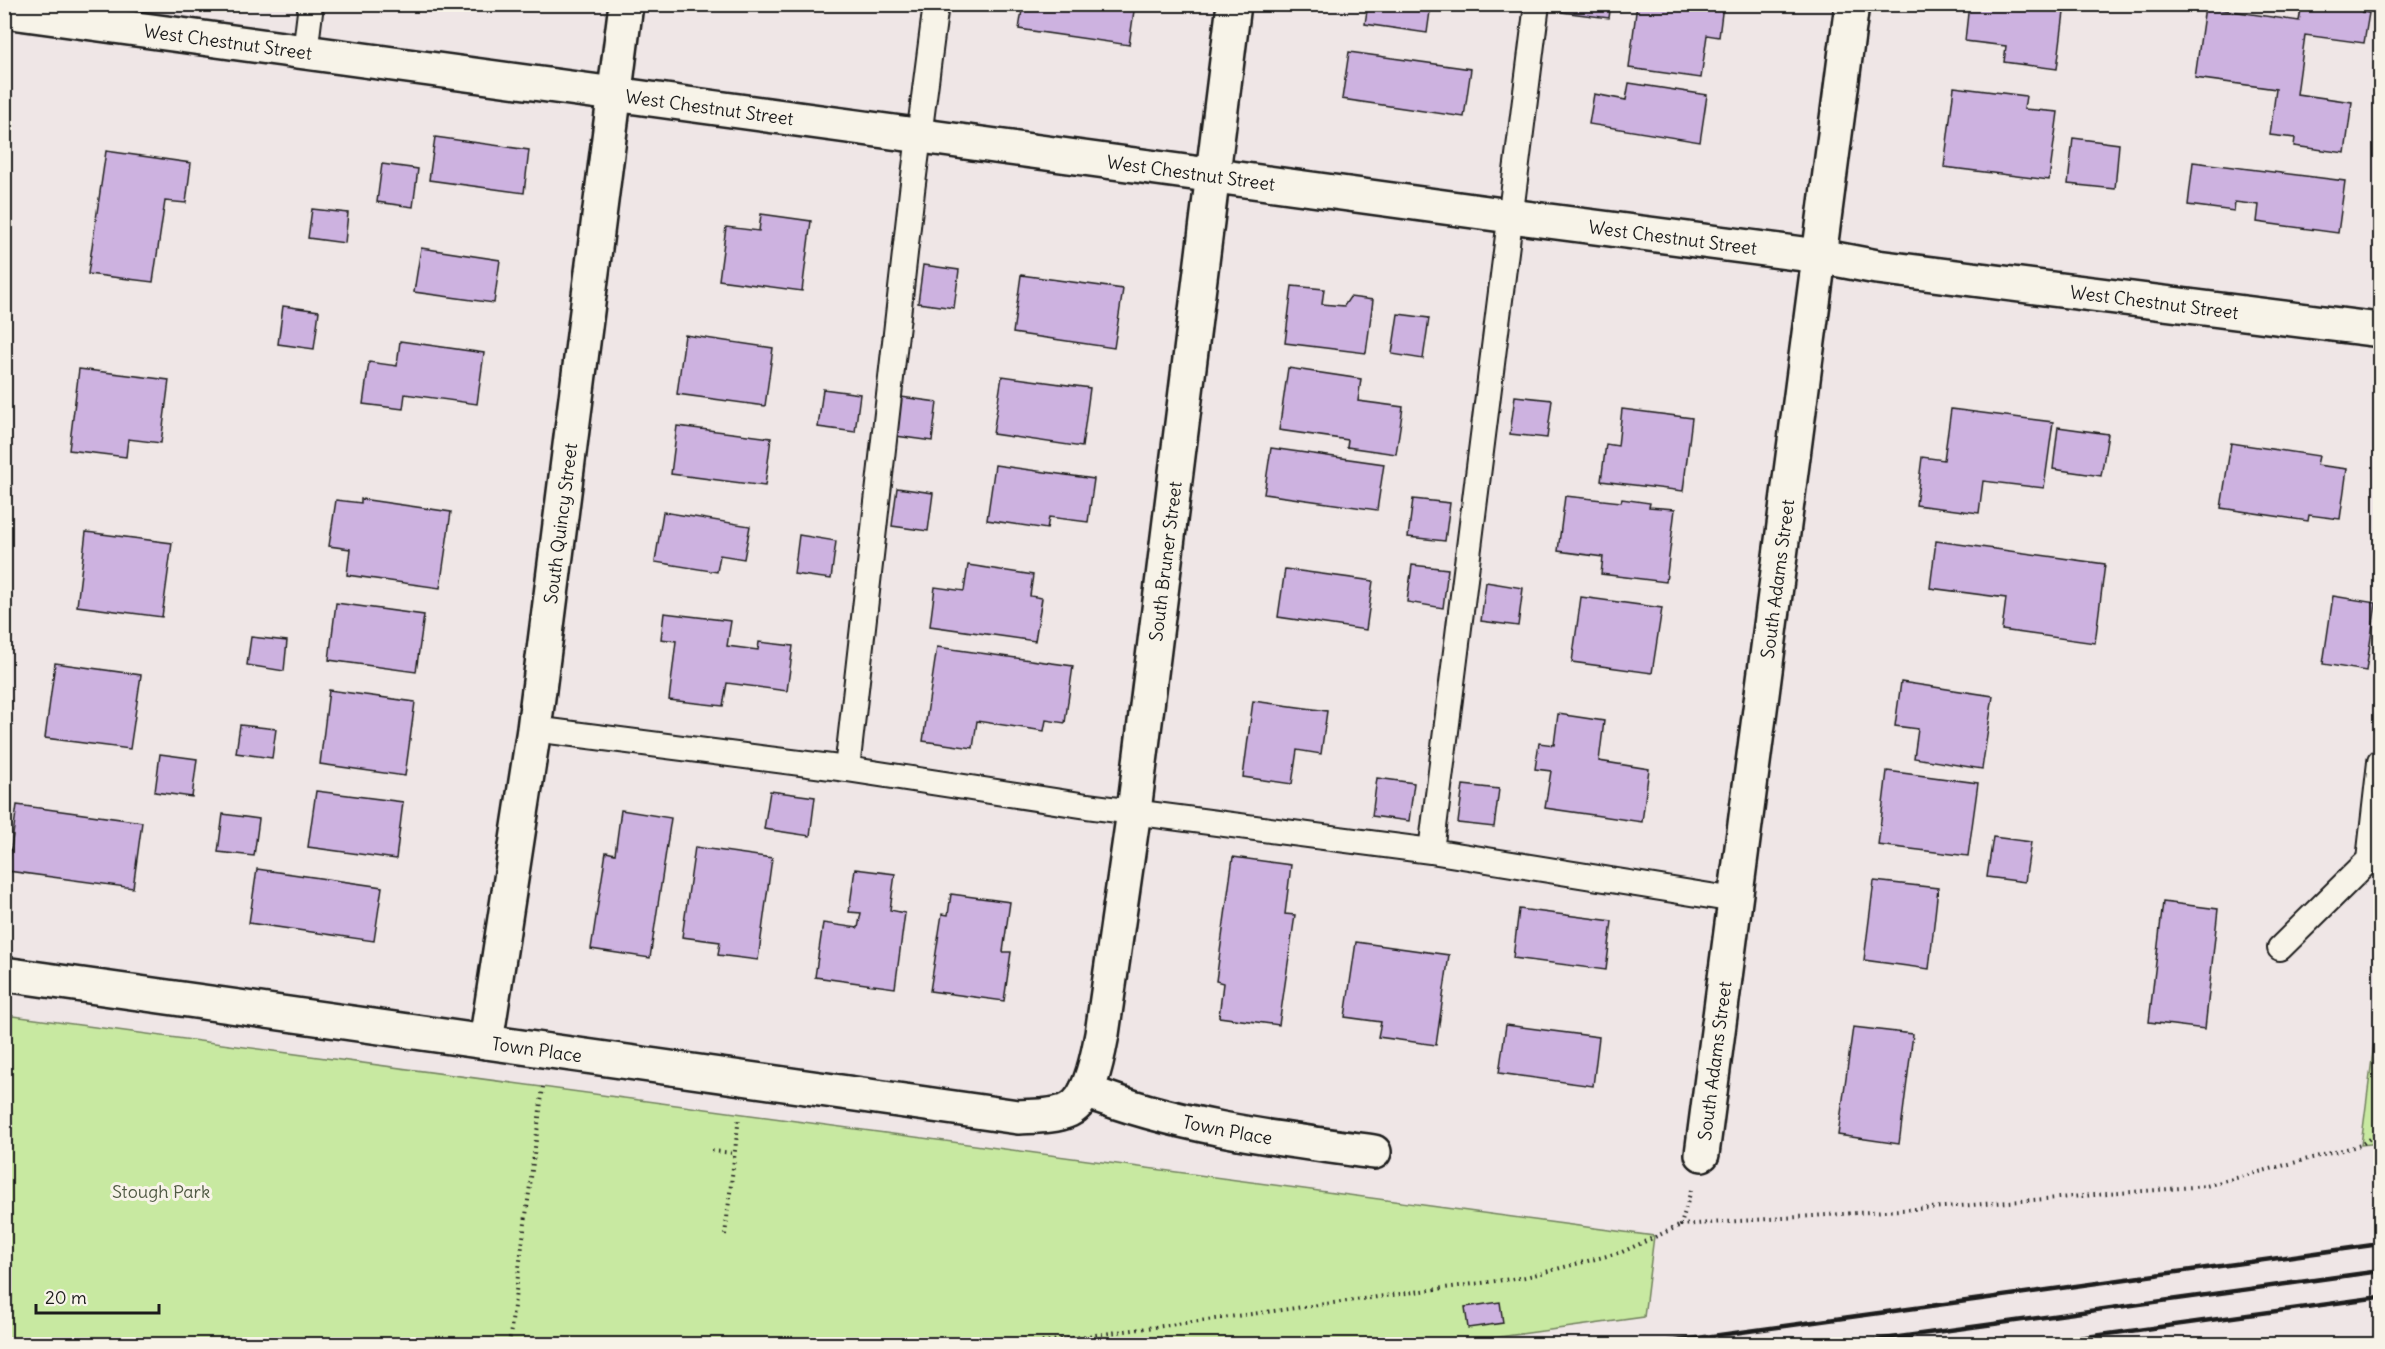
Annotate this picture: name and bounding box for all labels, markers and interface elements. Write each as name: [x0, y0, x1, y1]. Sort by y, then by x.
street label: West Chestnut Street: [142, 19, 313, 64]
street label: West Chestnut Street: [624, 84, 795, 130]
street label: West Chestnut Street: [1106, 150, 1277, 195]
street label: West Chestnut Street: [1587, 215, 1758, 259]
street label: West Chestnut Street: [2069, 280, 2240, 324]
street label: South Quincy Street: [539, 442, 582, 605]
street label: South Bruner Street: [1144, 480, 1186, 643]
street label: South Adams Street: [1755, 498, 1799, 660]
street label: South Adams Street: [1692, 980, 1736, 1142]
street label: Town Place: [490, 1031, 583, 1067]
street label: Town Place: [1180, 1109, 1274, 1149]
park label: Stough Park: [112, 1180, 210, 1203]
scale bar: [36, 1277, 159, 1315]
text: 20 m: [45, 1286, 87, 1309]

